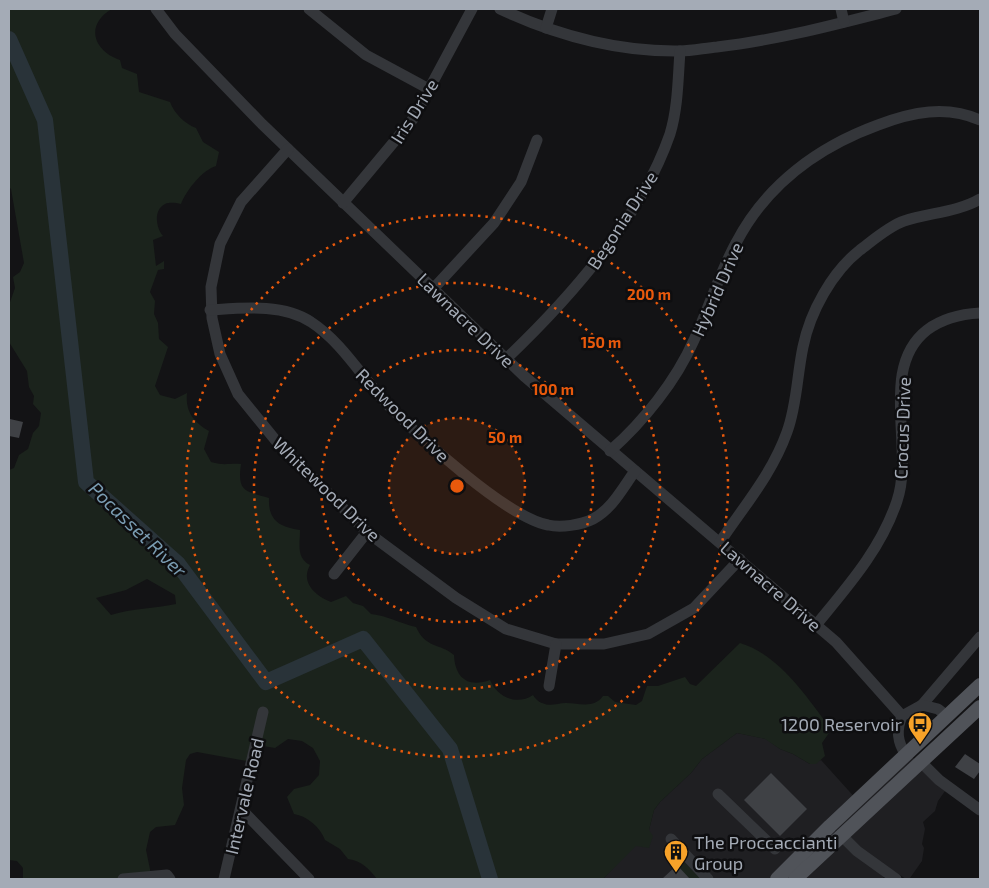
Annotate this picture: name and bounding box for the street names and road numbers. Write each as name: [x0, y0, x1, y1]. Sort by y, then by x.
street label: Iris Drive: [386, 75, 442, 147]
street label: Begonia Drive: [582, 167, 662, 273]
street label: Hybrid Drive: [686, 239, 748, 339]
street label: Lawnacre Drive: [413, 268, 519, 372]
street label: Redwood Drive: [352, 364, 454, 466]
street label: Crocus Drive: [889, 376, 915, 480]
street label: Whitewood Drive: [269, 432, 385, 546]
street label: Lawnacre Drive: [716, 536, 826, 636]
street label: Intervale Road: [220, 736, 268, 856]

